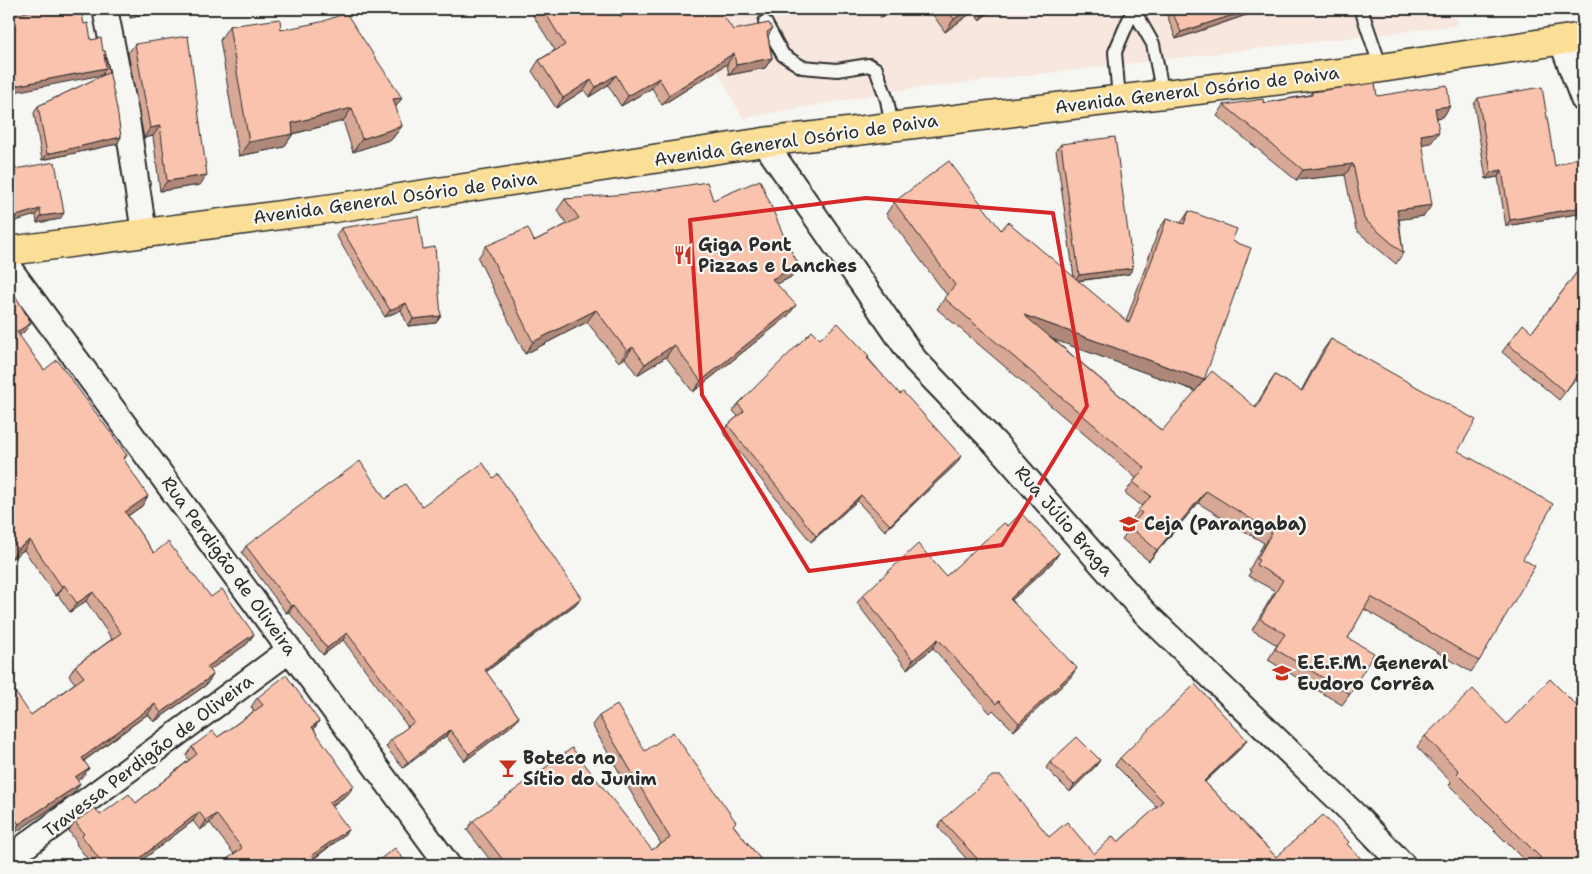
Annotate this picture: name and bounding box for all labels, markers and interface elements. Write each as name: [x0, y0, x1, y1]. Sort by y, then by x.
street label: Avenida General Osório de Paiva: [1053, 61, 1341, 119]
street label: Avenida General Osório de Paiva: [652, 108, 940, 172]
street label: Avenida General Osório de Paiva: [251, 166, 539, 230]
place label: Giga Pont Pizzas e Lanches: [698, 233, 857, 278]
restaurant icon: Giga Pont Pizzas e Lanches: [672, 244, 694, 266]
street label: Rua Júlio Braga: [1009, 461, 1119, 581]
street label: Rua Perdigão de Oliveira: [156, 472, 302, 660]
place label: Ceja (Parangaba): [1144, 512, 1307, 536]
school or university icon: Ceja (Parangaba): [1118, 513, 1140, 535]
place label: E.E.F.M. General Eudoro Corrêa: [1297, 651, 1448, 696]
school or university icon: E.E.F.M. General Eudoro Corrêa: [1271, 662, 1293, 684]
street label: Travessa Perdigão de Oliveira: [38, 669, 258, 843]
place label: Boteco no Sítio do Junim: [523, 746, 657, 791]
bar icon: Boteco no Sítio do Junim: [497, 757, 519, 779]

